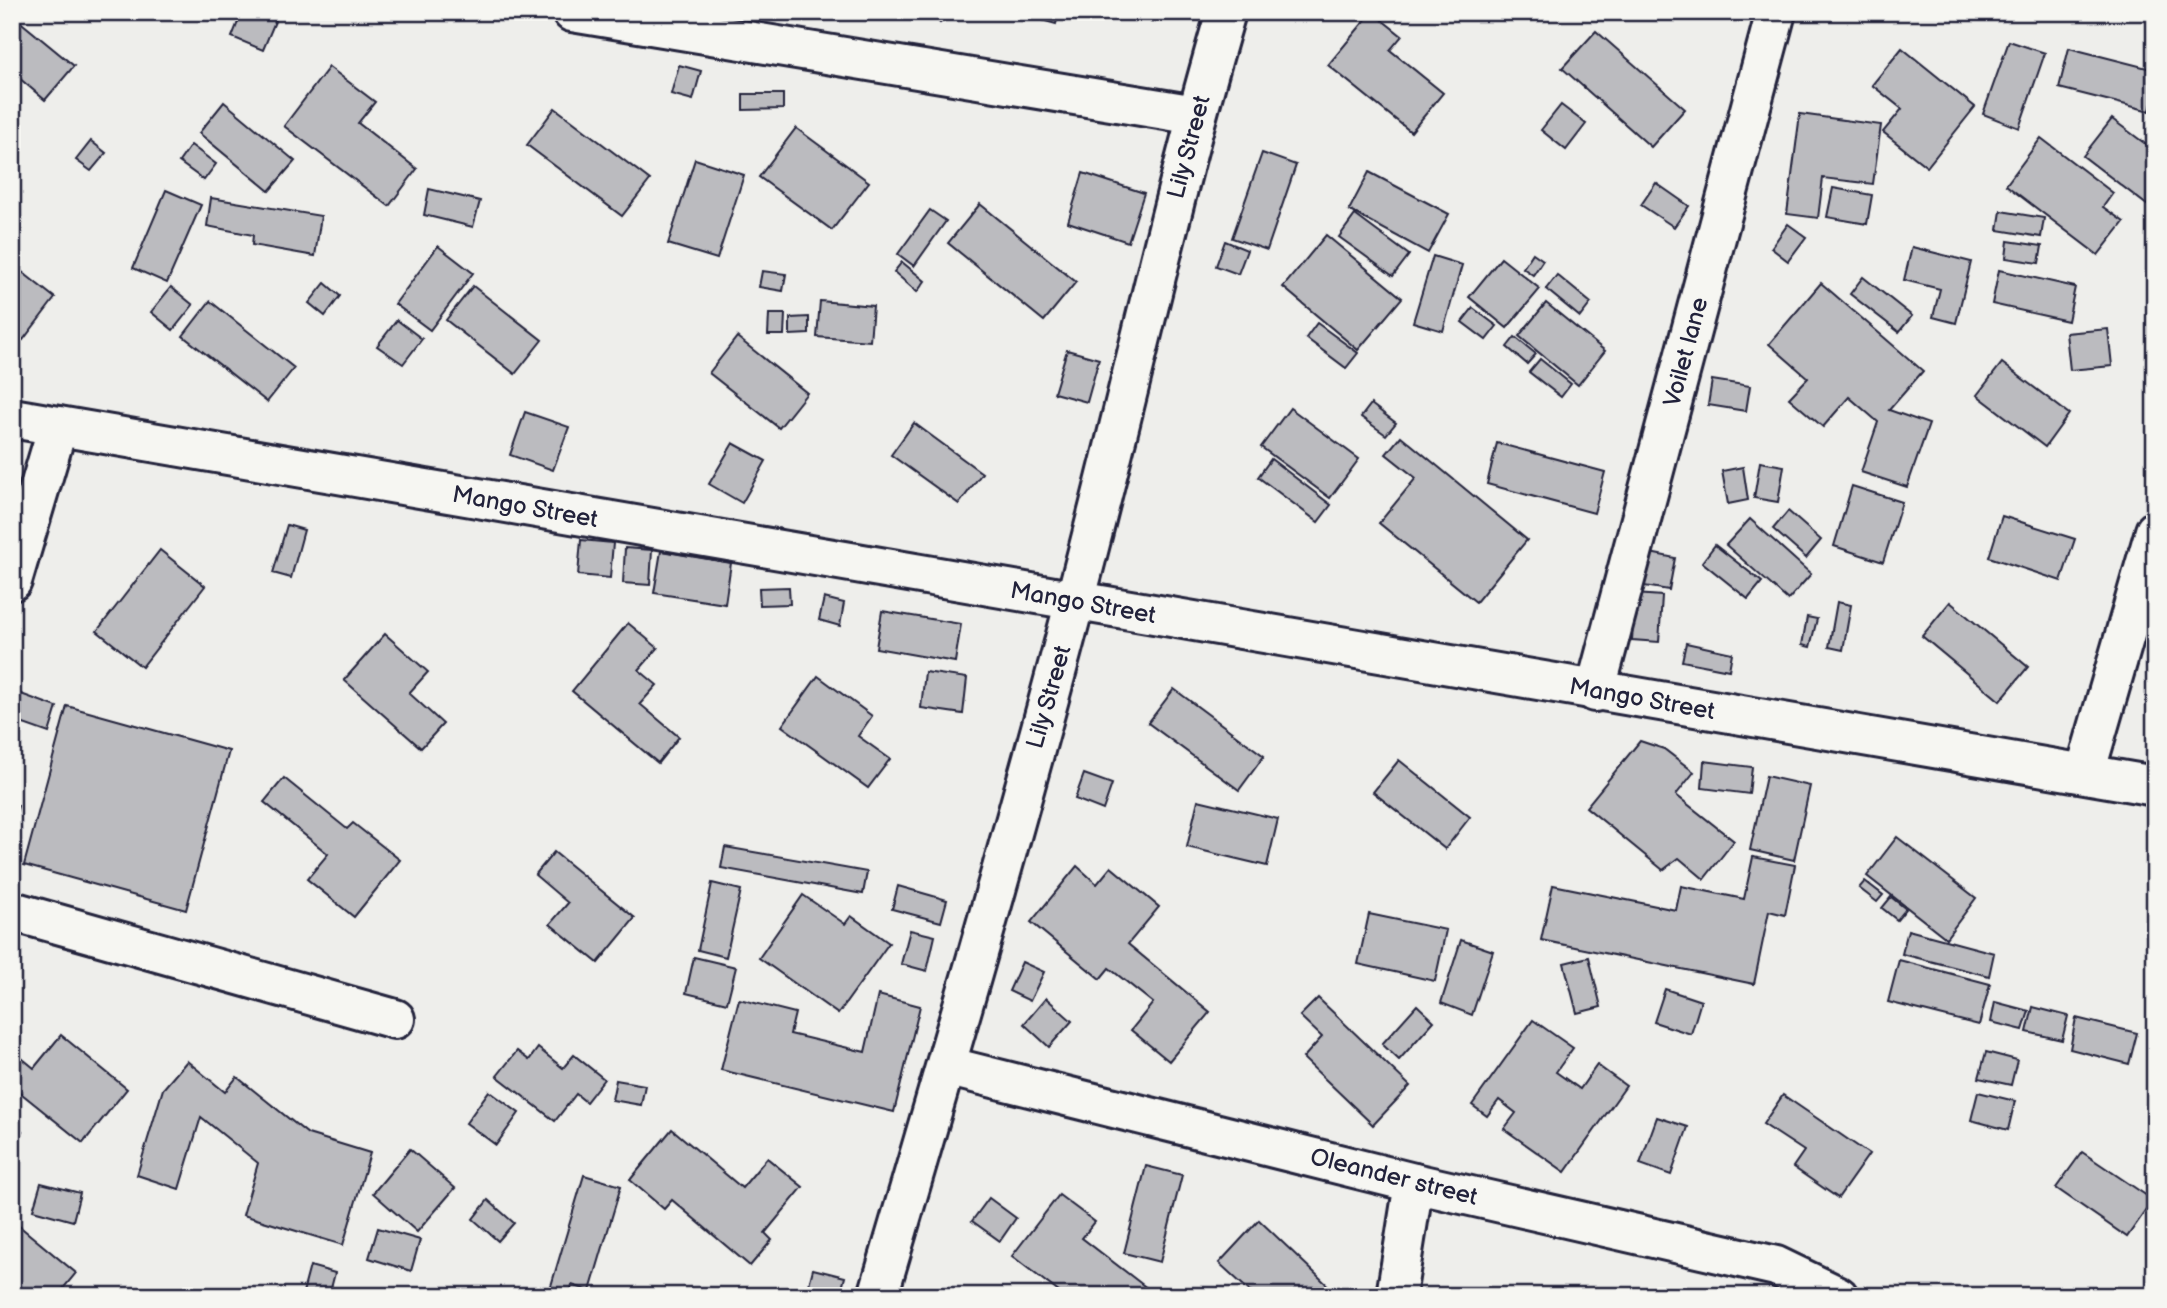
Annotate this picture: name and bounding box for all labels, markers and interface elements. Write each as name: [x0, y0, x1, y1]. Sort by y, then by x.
street label: Lily Street: [1161, 91, 1217, 202]
street label: Voilet lane: [1657, 294, 1715, 410]
street label: Mango Street: [450, 480, 601, 534]
street label: Mango Street: [1008, 576, 1159, 630]
street label: Lily Street: [1020, 641, 1078, 752]
street label: Mango Street: [1567, 672, 1718, 726]
street label: Oleander street: [1307, 1142, 1481, 1212]

